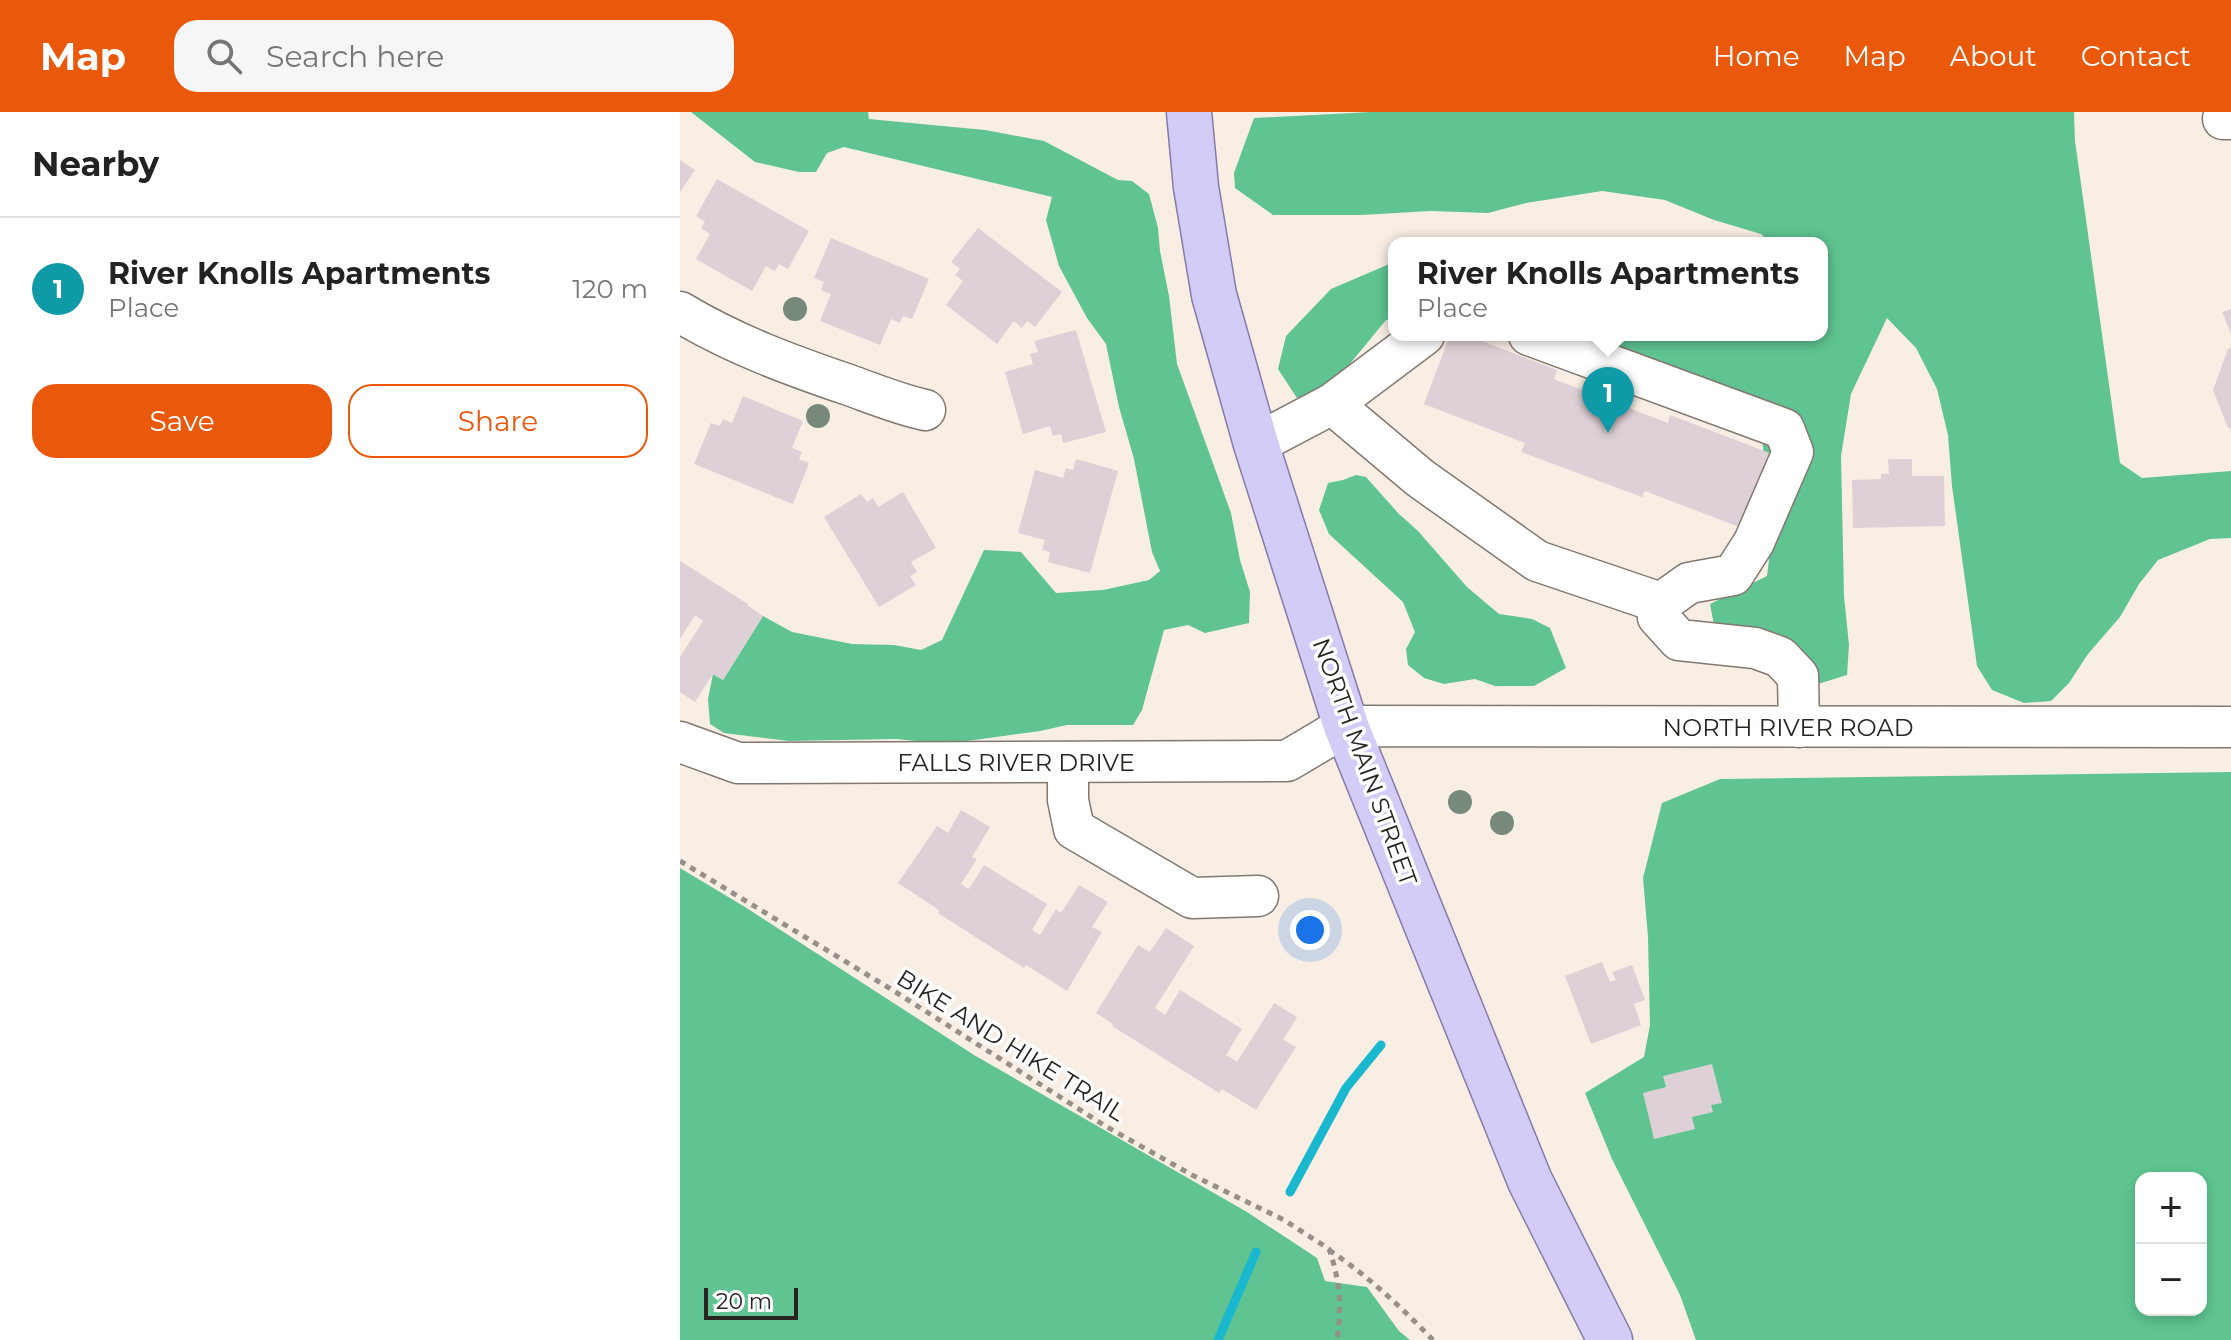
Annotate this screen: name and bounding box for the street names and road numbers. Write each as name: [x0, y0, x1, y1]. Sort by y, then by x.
street label: NORTH MAIN STREET: [1307, 634, 1423, 890]
street label: NORTH RIVER ROAD: [1663, 713, 1913, 742]
street label: FALLS RIVER DRIVE: [897, 748, 1135, 777]
street label: BIKE AND HIKE TRAIL: [892, 963, 1130, 1127]

